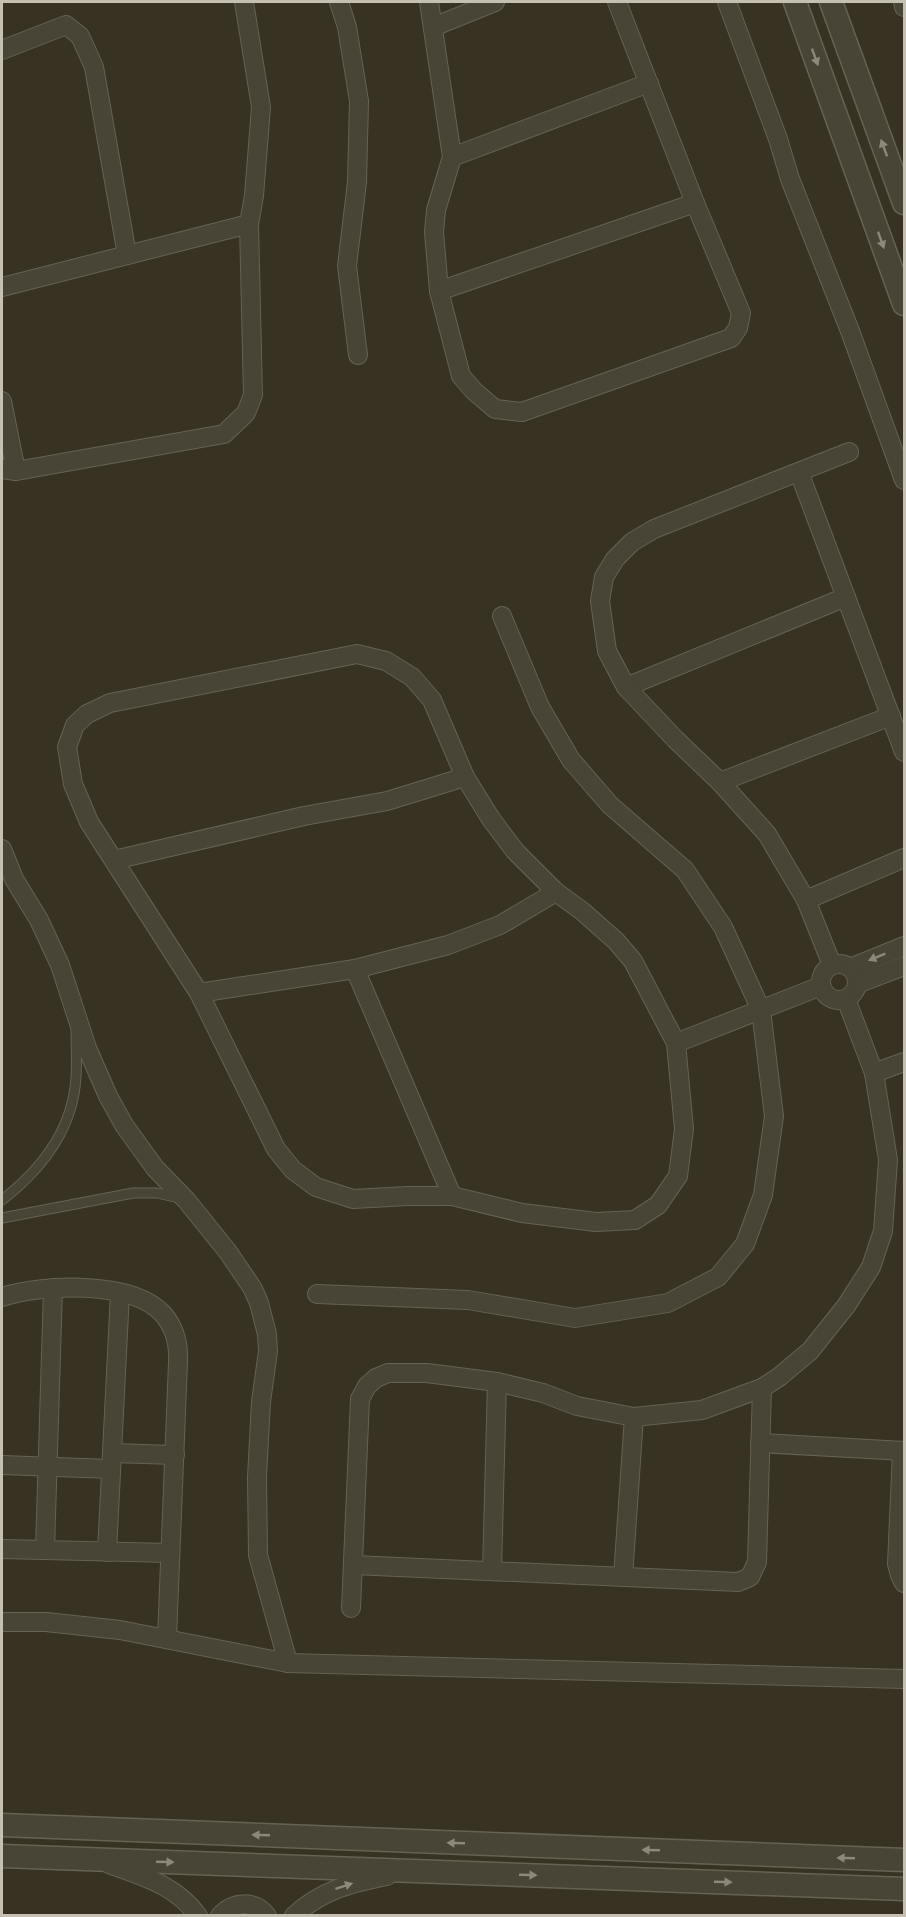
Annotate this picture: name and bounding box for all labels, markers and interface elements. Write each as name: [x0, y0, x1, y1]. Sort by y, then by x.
one-way arrow: [810, 48, 820, 66]
one-way arrow: [879, 139, 889, 157]
one-way arrow: [877, 231, 887, 249]
one-way arrow: [868, 952, 886, 962]
one-way arrow: [252, 1831, 271, 1840]
one-way arrow: [447, 1838, 466, 1847]
one-way arrow: [642, 1846, 661, 1855]
one-way arrow: [837, 1853, 856, 1862]
one-way arrow: [155, 1857, 174, 1867]
one-way arrow: [518, 1870, 537, 1879]
one-way arrow: [713, 1877, 732, 1887]
one-way arrow: [335, 1881, 353, 1890]

